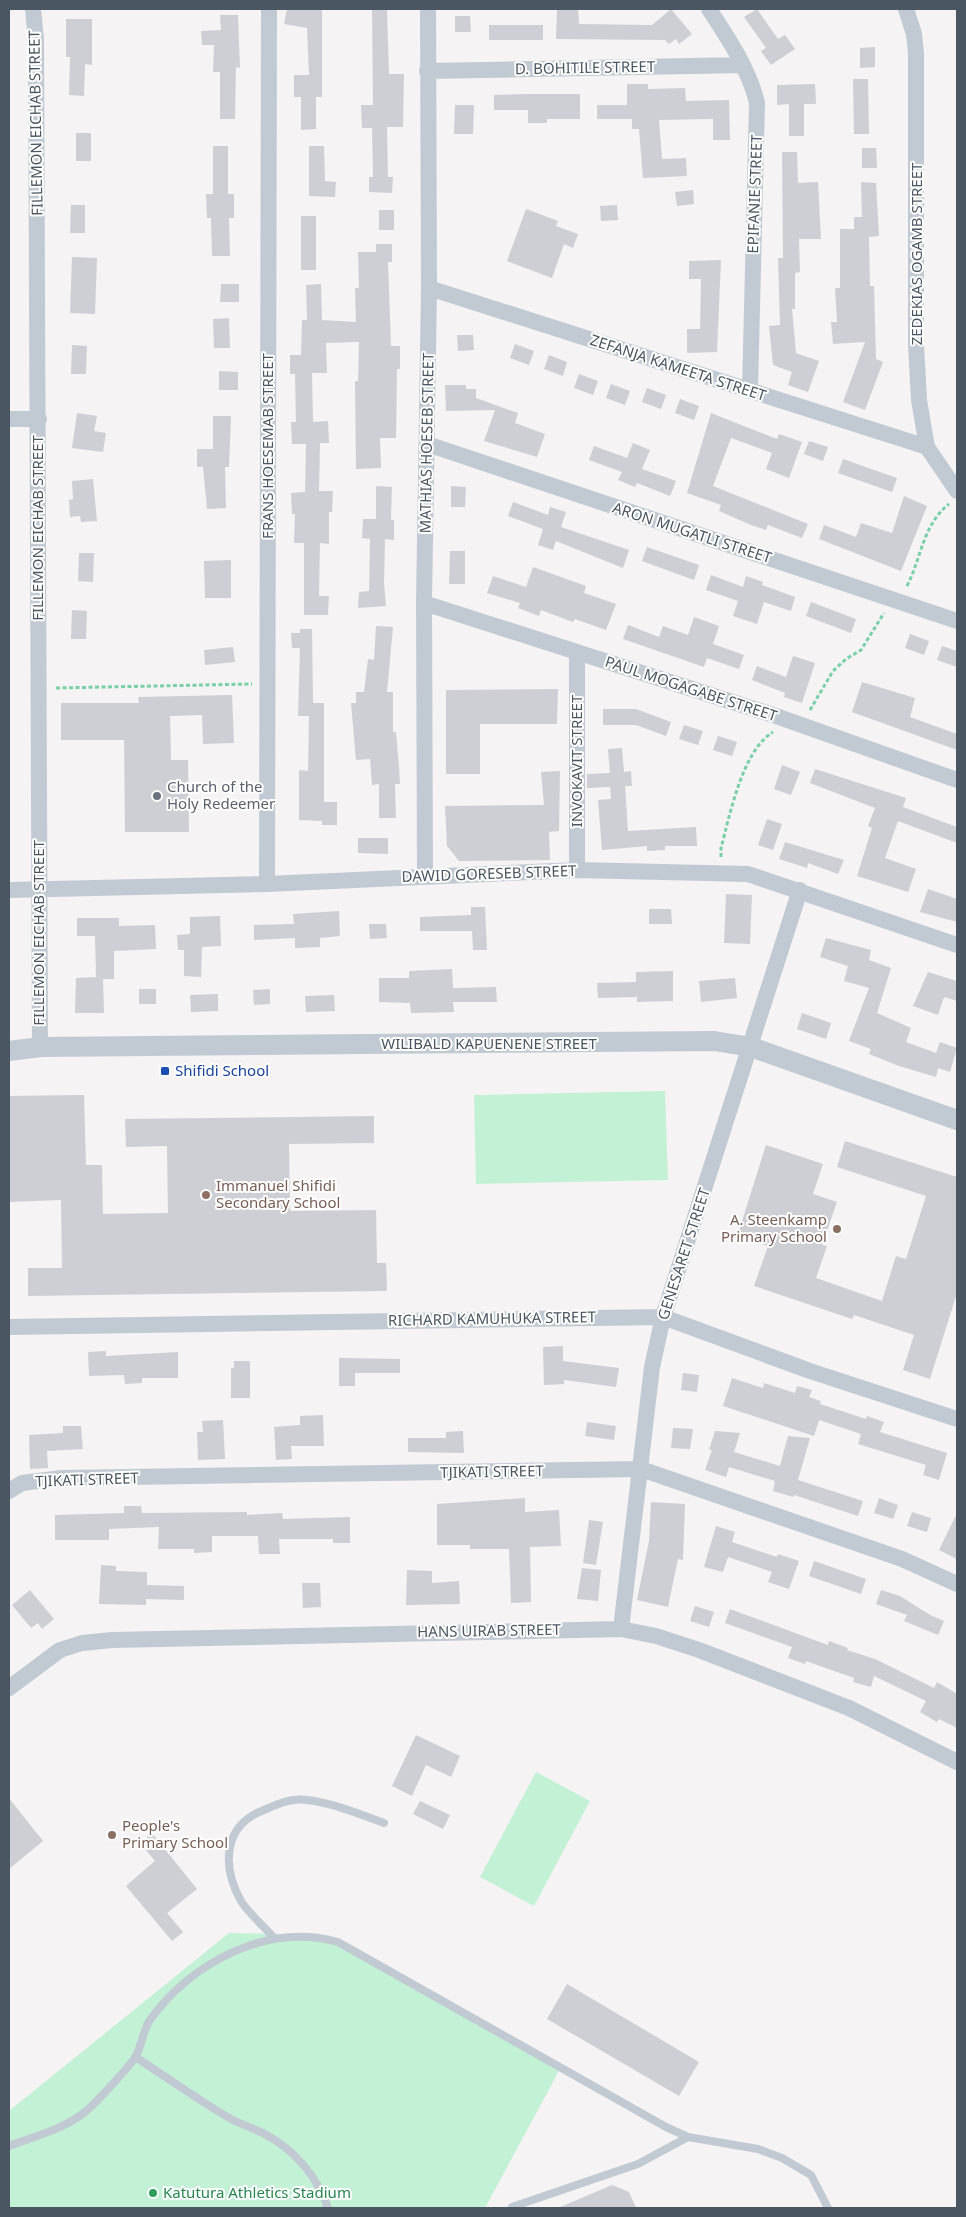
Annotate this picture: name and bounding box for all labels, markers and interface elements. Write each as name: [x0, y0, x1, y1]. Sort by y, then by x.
street label: FILLEMON EICHAB STREET: [23, 29, 47, 216]
street label: D. BOHITILE STREET: [515, 56, 656, 78]
street label: EPIFANIE STREET: [742, 133, 766, 254]
street label: ZEDEKIAS OGAMB STREET: [906, 162, 926, 345]
street label: ZEFANJA KAMEETA STREET: [588, 329, 769, 405]
street label: FRANS HOESEMAB STREET: [257, 352, 277, 539]
street label: MATHIAS HOESEB STREET: [414, 352, 438, 534]
street label: FILLEMON EICHAB STREET: [27, 434, 47, 621]
street label: ARON MUGATLI STREET: [610, 497, 775, 567]
street label: PAUL MOGAGABE STREET: [603, 651, 780, 726]
street label: INVOKAVIT STREET: [566, 694, 586, 827]
place label: Church of the Holy Redeemer: [167, 776, 275, 813]
marker: Church of the Holy Redeemer: [151, 790, 163, 802]
street label: FILLEMON EICHAB STREET: [28, 839, 48, 1026]
street label: DAWID GORESEB STREET: [401, 860, 577, 886]
street label: WILIBALD KAPUENENE STREET: [381, 1033, 597, 1053]
place label: Shifidi School: [175, 1060, 269, 1080]
marker: Shifidi School: [159, 1065, 171, 1077]
place label: Immanuel Shifidi Secondary School: [216, 1175, 340, 1212]
street label: GENESARET STREET: [652, 1185, 714, 1322]
marker: Immanuel Shifidi Secondary School: [200, 1189, 212, 1201]
place label: A. Steenkamp Primary School: [721, 1209, 827, 1246]
marker: A. Steenkamp Primary School: [831, 1223, 843, 1235]
street label: RICHARD KAMUHUKA STREET: [388, 1306, 597, 1330]
street label: TJIKATI STREET: [440, 1460, 545, 1482]
street label: TJIKATI STREET: [35, 1467, 140, 1491]
street label: HANS UIRAB STREET: [417, 1619, 562, 1641]
place label: People's Primary School: [122, 1815, 228, 1852]
marker: People's Primary School: [106, 1829, 118, 1841]
place label: Katutura Athletics Stadium: [163, 2182, 351, 2202]
marker: Katutura Athletics Stadium: [147, 2187, 159, 2199]

